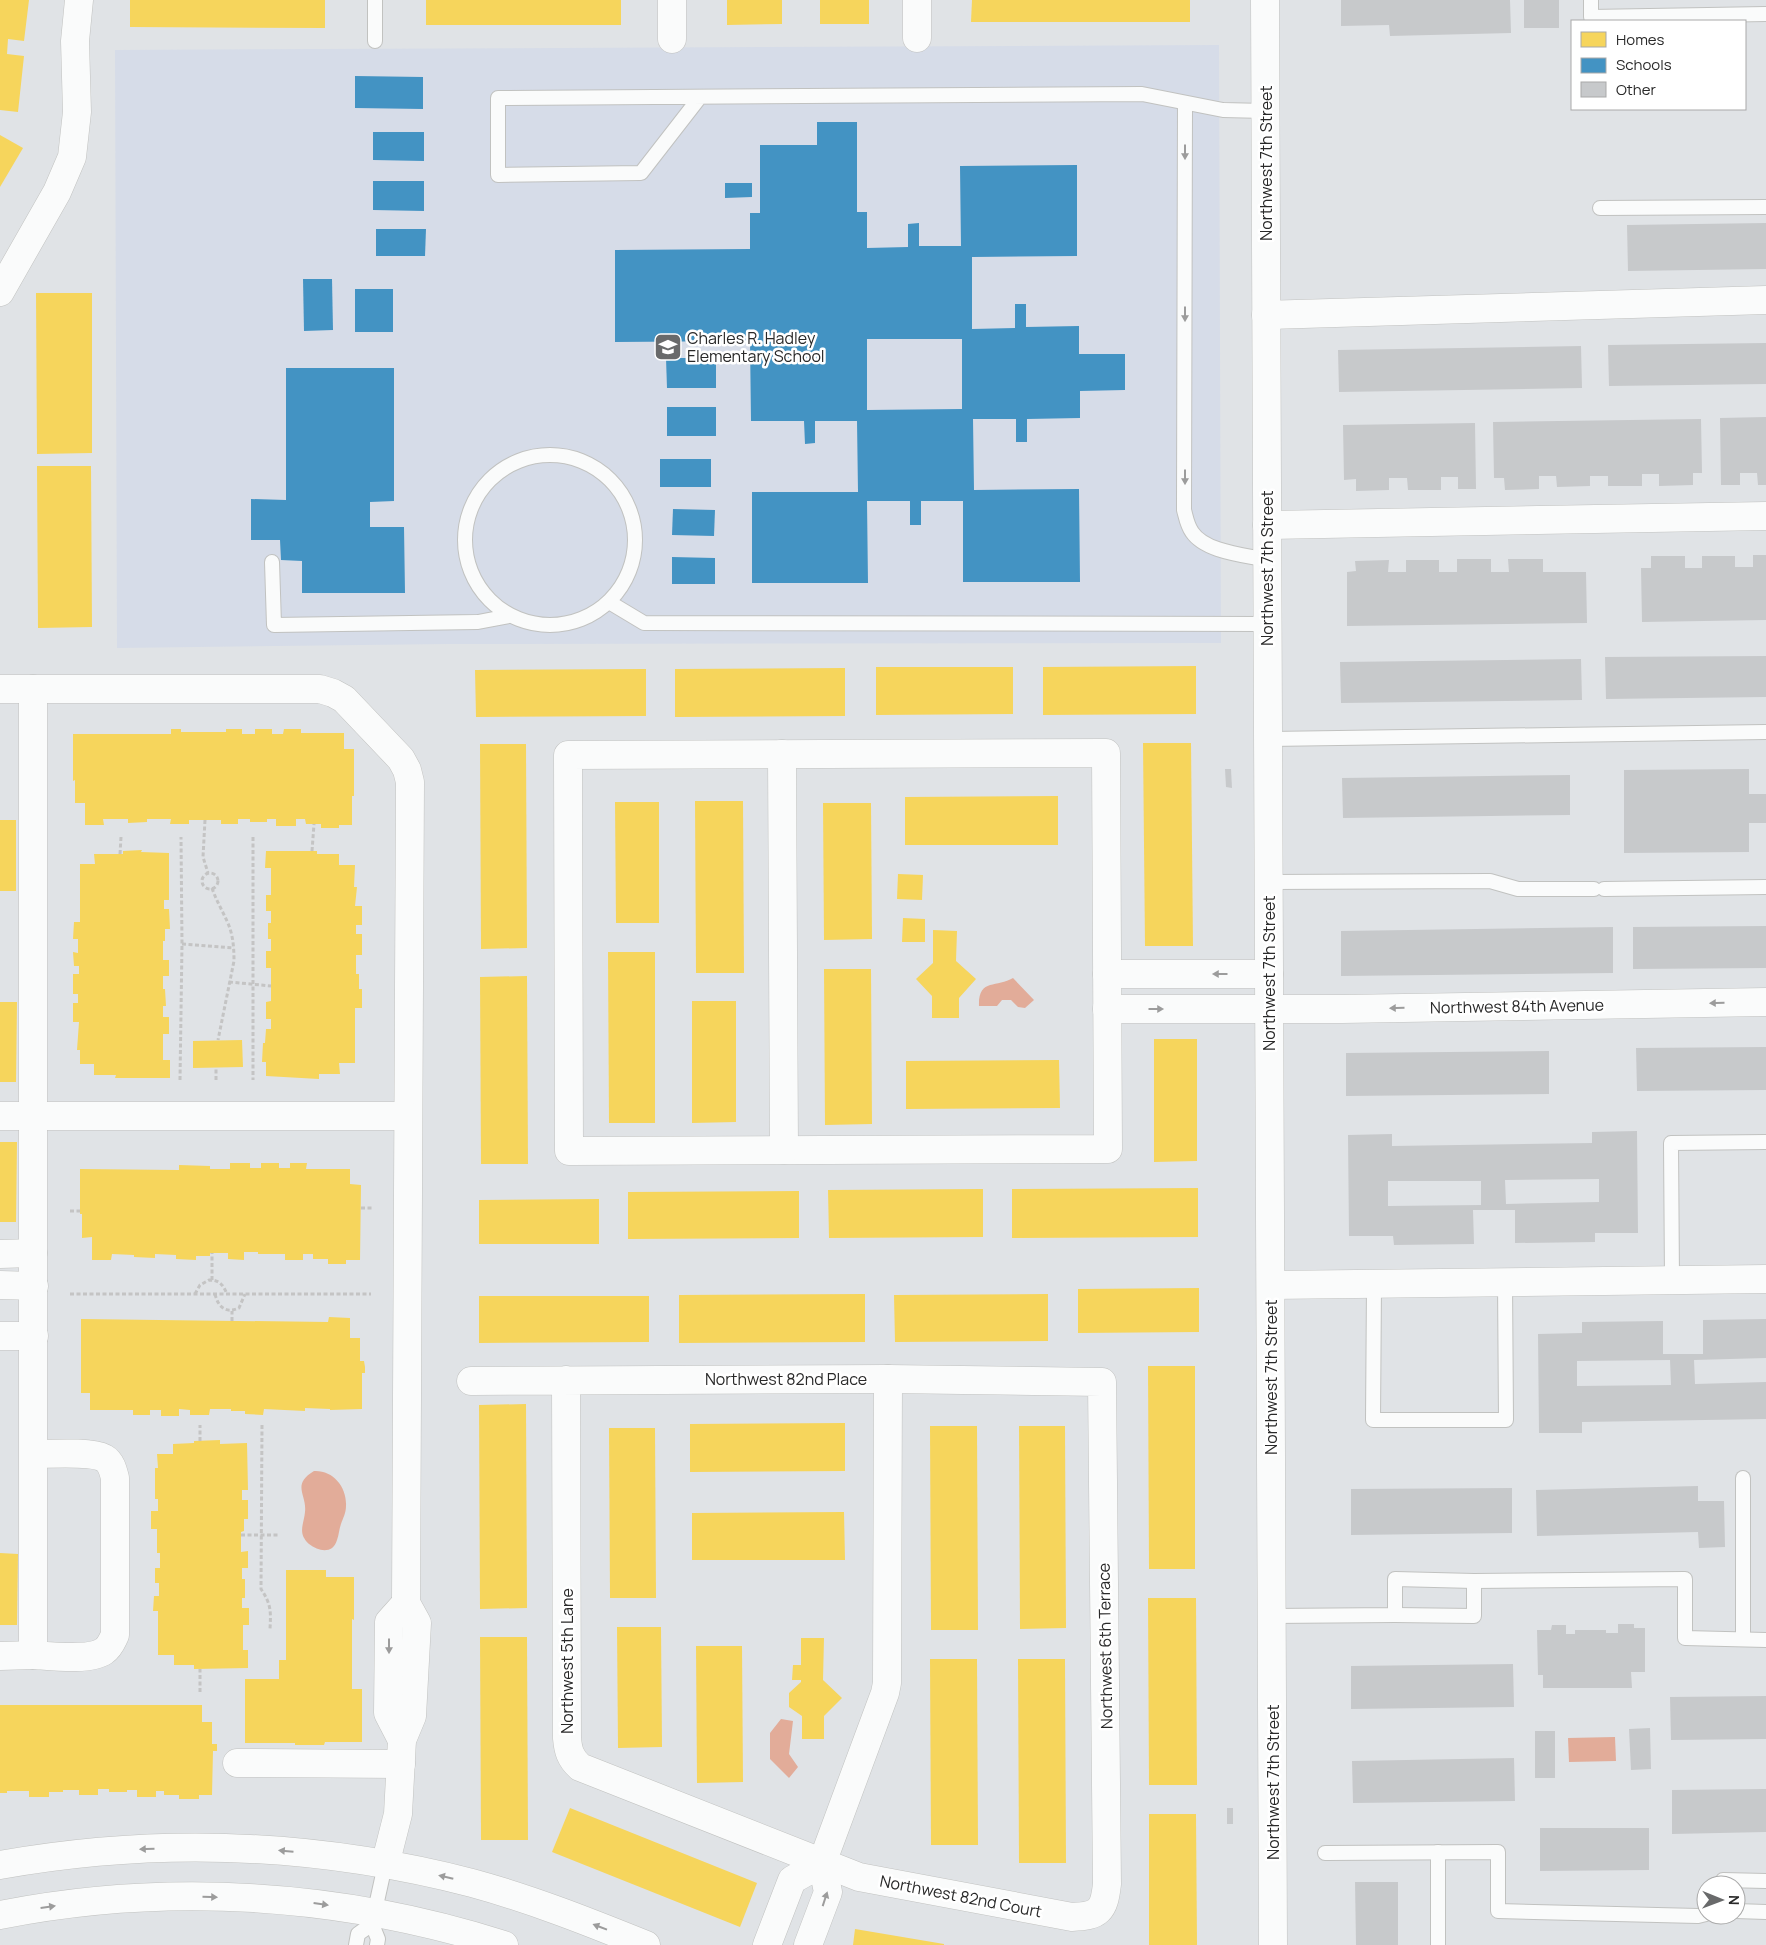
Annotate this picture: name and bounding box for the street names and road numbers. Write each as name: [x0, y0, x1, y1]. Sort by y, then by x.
street label: Northwest 7th Street: [1255, 85, 1277, 241]
street label: Northwest 7th Street: [1256, 490, 1278, 646]
street label: Northwest 7th Street: [1258, 895, 1280, 1051]
street label: Northwest 84th Avenue: [1430, 993, 1604, 1019]
street label: Northwest 7th Street: [1260, 1299, 1282, 1455]
street label: Northwest 82nd Place: [705, 1368, 867, 1390]
street label: Northwest 6th Terrace: [1093, 1563, 1117, 1729]
street label: Northwest 5th Lane: [556, 1588, 578, 1734]
street label: Northwest 7th Street: [1262, 1704, 1284, 1860]
street label: Northwest 82nd Court: [878, 1870, 1044, 1922]

